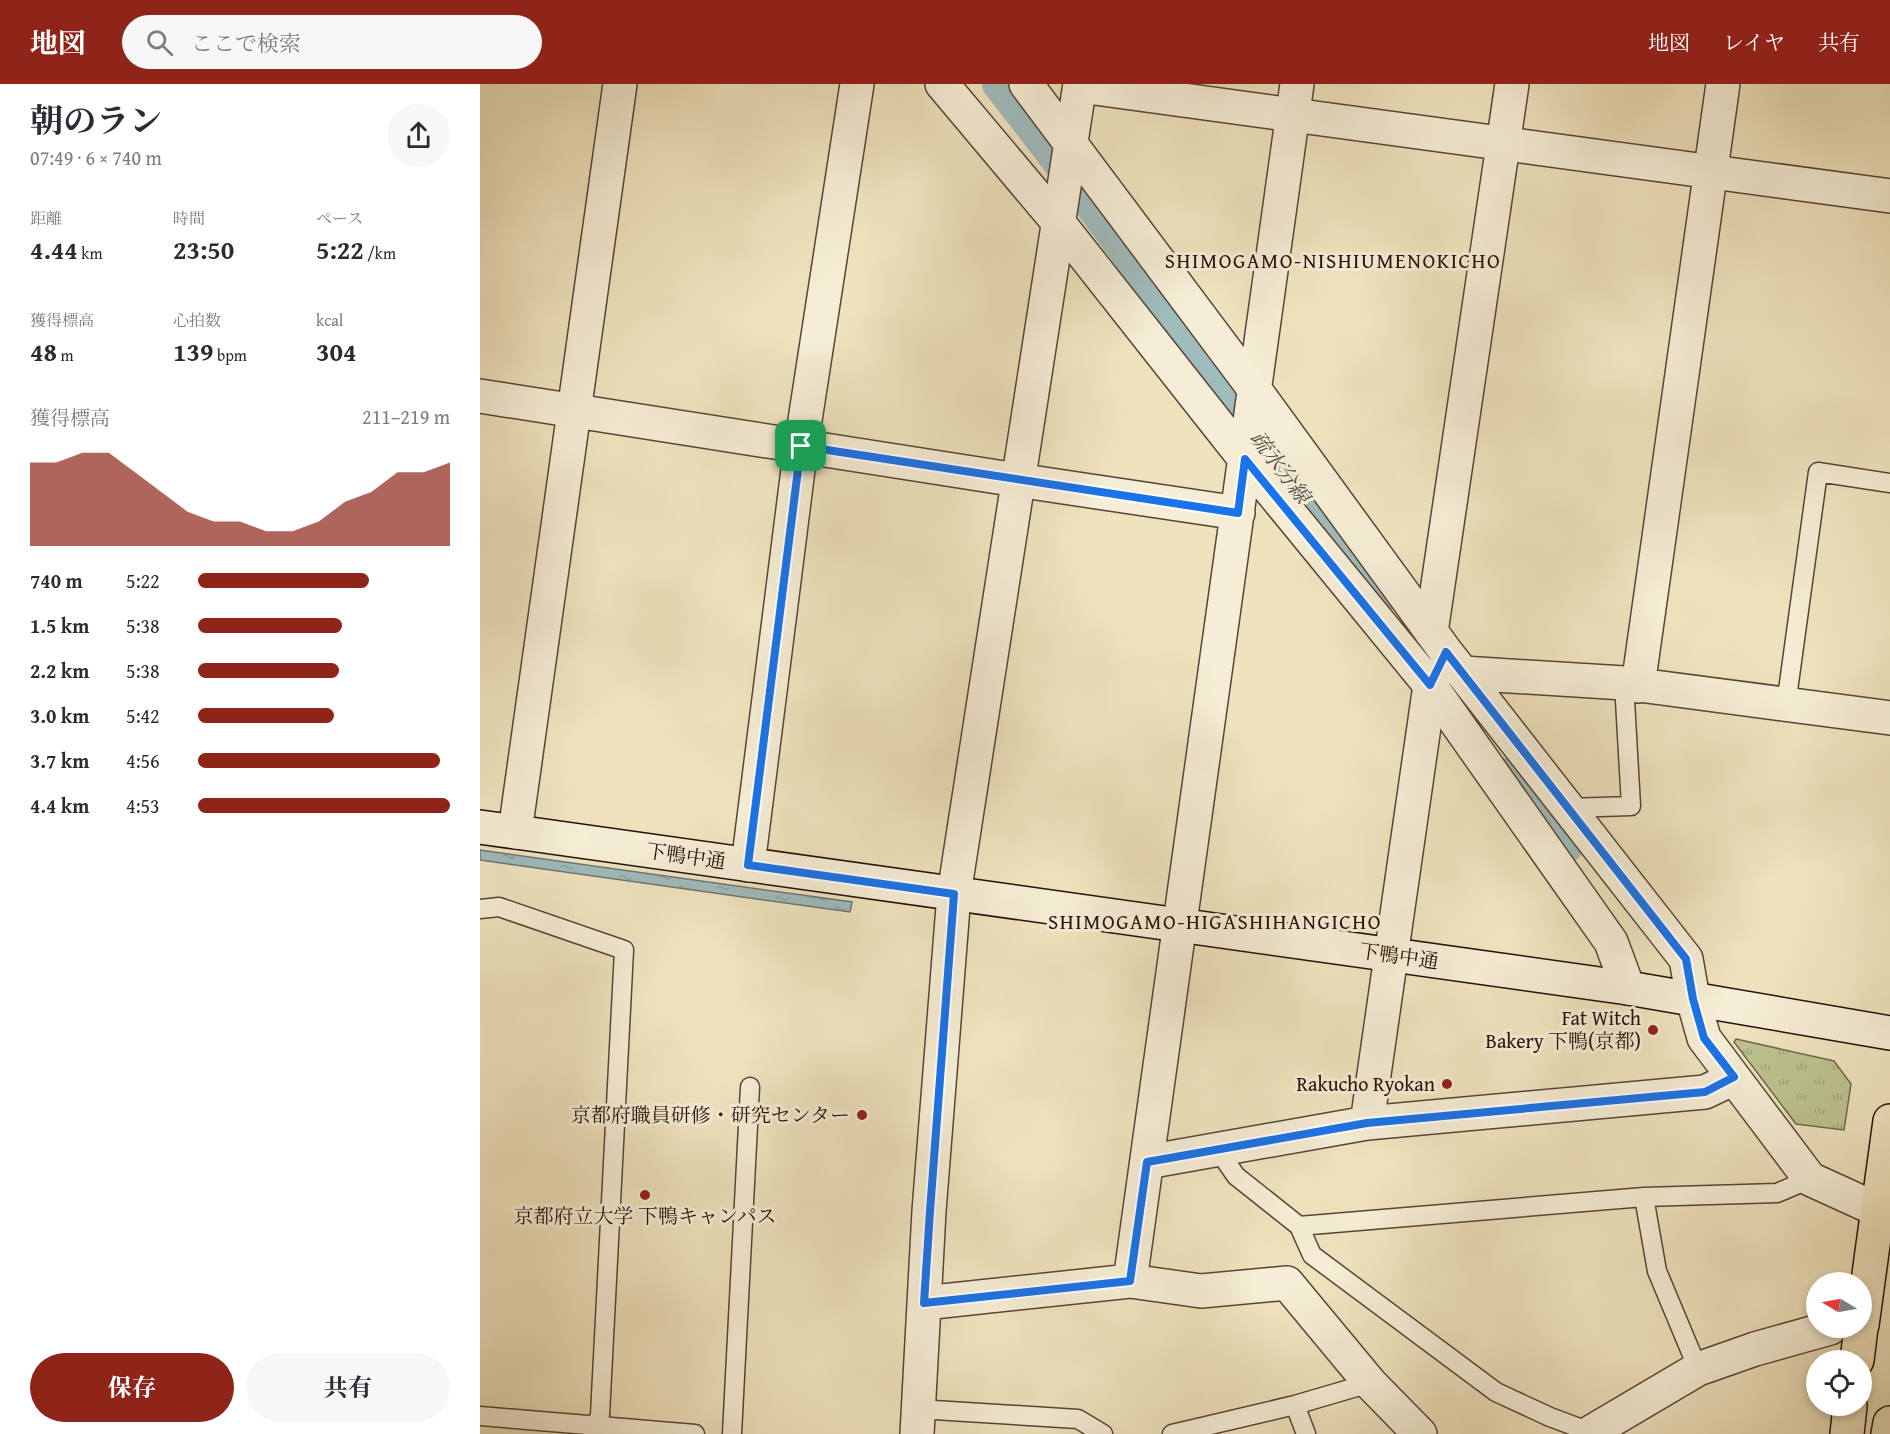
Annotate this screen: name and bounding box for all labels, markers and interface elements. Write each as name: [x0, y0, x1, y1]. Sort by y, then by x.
search box: [122, 15, 542, 69]
text: 地図: [30, 22, 86, 63]
icon: search: [143, 26, 176, 59]
text: ここで検索: [191, 27, 301, 59]
text: 地図: [1648, 27, 1690, 58]
text: レイヤ: [1723, 27, 1785, 58]
text: 共有: [1818, 27, 1860, 58]
text: 朝のラン: [30, 96, 162, 144]
button: share: [387, 104, 450, 167]
text: 07:49 · 6 × 740 m: [30, 143, 162, 172]
text: 距離: [30, 206, 62, 230]
text: 時間: [173, 206, 205, 230]
text: ペース: [316, 206, 363, 230]
text: 4.44: [30, 230, 78, 269]
text: 23:50: [173, 230, 234, 269]
text: 5:22: [316, 230, 364, 269]
text: km: [78, 241, 102, 265]
text: /km: [364, 241, 396, 265]
district label: SHIMOGAMO-NISHIUMENOKICHO: [1165, 245, 1501, 276]
text: 獲得標高: [30, 308, 94, 332]
text: 心拍数: [173, 308, 221, 332]
text: kcal: [316, 308, 343, 332]
text: 48: [30, 332, 57, 371]
text: 139: [173, 332, 213, 371]
text: 304: [316, 332, 356, 371]
text: m: [57, 343, 74, 367]
text: bpm: [213, 343, 247, 367]
text: 211–219 m: [362, 402, 450, 431]
text: 獲得標高: [30, 403, 110, 432]
pin: [775, 420, 826, 471]
water label: 疏水分線: [1243, 424, 1320, 512]
icon: arrive: [784, 429, 817, 462]
text: 740 m: [30, 566, 83, 595]
text: 5:22: [126, 566, 160, 595]
text: 1.5 km: [30, 611, 89, 640]
text: 5:38: [126, 611, 160, 640]
text: 2.2 km: [30, 656, 89, 685]
text: 5:38: [126, 656, 160, 685]
text: 3.0 km: [30, 701, 89, 730]
text: 5:42: [126, 701, 160, 730]
text: 3.7 km: [30, 746, 89, 775]
text: 4:56: [126, 746, 160, 775]
text: 4.4 km: [30, 791, 89, 820]
text: 4:53: [126, 791, 160, 820]
street label: 下鴨中通: [644, 836, 728, 875]
district label: SHIMOGAMO-HIGASHIHANGICHO: [1048, 906, 1382, 937]
street label: 下鴨中通: [1357, 936, 1441, 975]
place label: Fat Witch Bakery 下鴨(京都): [1486, 1003, 1641, 1055]
marker: Fat Witch Bakery 下鴨(京都): [1646, 1023, 1660, 1037]
place label: Rakucho Ryokan: [1297, 1069, 1435, 1098]
marker: Rakucho Ryokan: [1440, 1077, 1454, 1091]
place label: 京都府職員研修・研究センター: [571, 1100, 850, 1129]
marker: 京都府職員研修・研究センター: [855, 1108, 869, 1122]
marker: 京都府立大学 下鴨キャンパス: [638, 1188, 652, 1202]
place label: 京都府立大学 下鴨キャンパス: [513, 1201, 777, 1230]
north arrow: [1806, 1272, 1872, 1338]
map controls: [1806, 1272, 1872, 1416]
button: locate: [1806, 1350, 1872, 1416]
button: 保存: [30, 1353, 234, 1422]
button: 共有: [246, 1353, 450, 1422]

